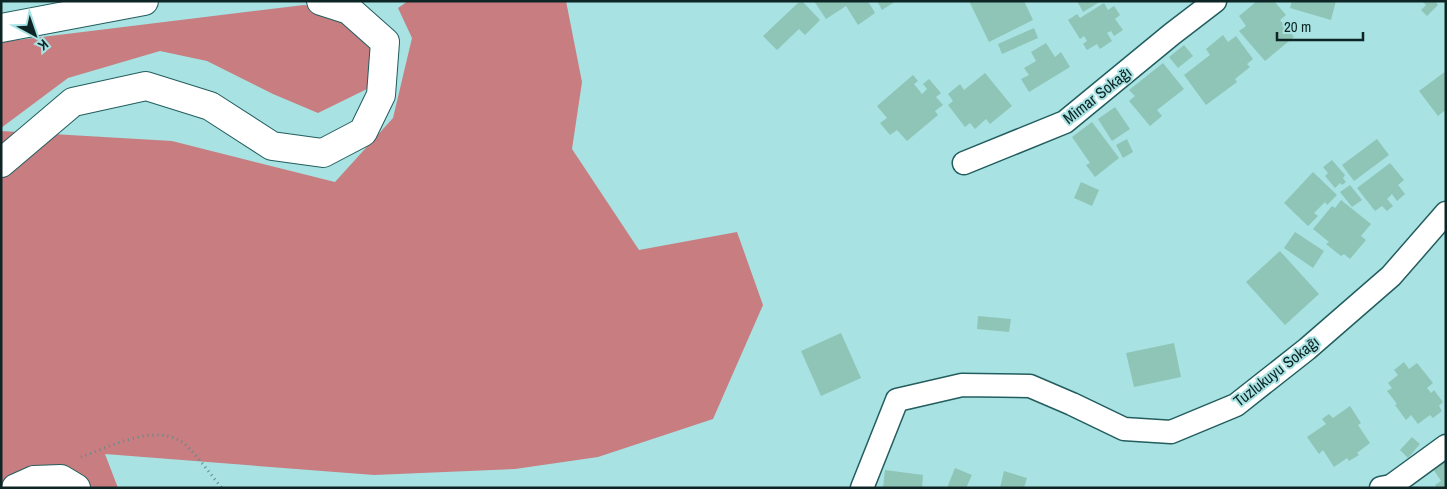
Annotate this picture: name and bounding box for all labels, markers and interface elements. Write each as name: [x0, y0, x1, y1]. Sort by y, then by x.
north arrow: [10, 10, 60, 60]
scale bar: [1277, 10, 1363, 42]
text: 20 m: [1284, 16, 1311, 37]
text: K: [34, 35, 52, 55]
street label: Mimar Sokağı: [1058, 61, 1136, 129]
street label: Tuzlukuyu Sokağı: [1229, 331, 1323, 411]

